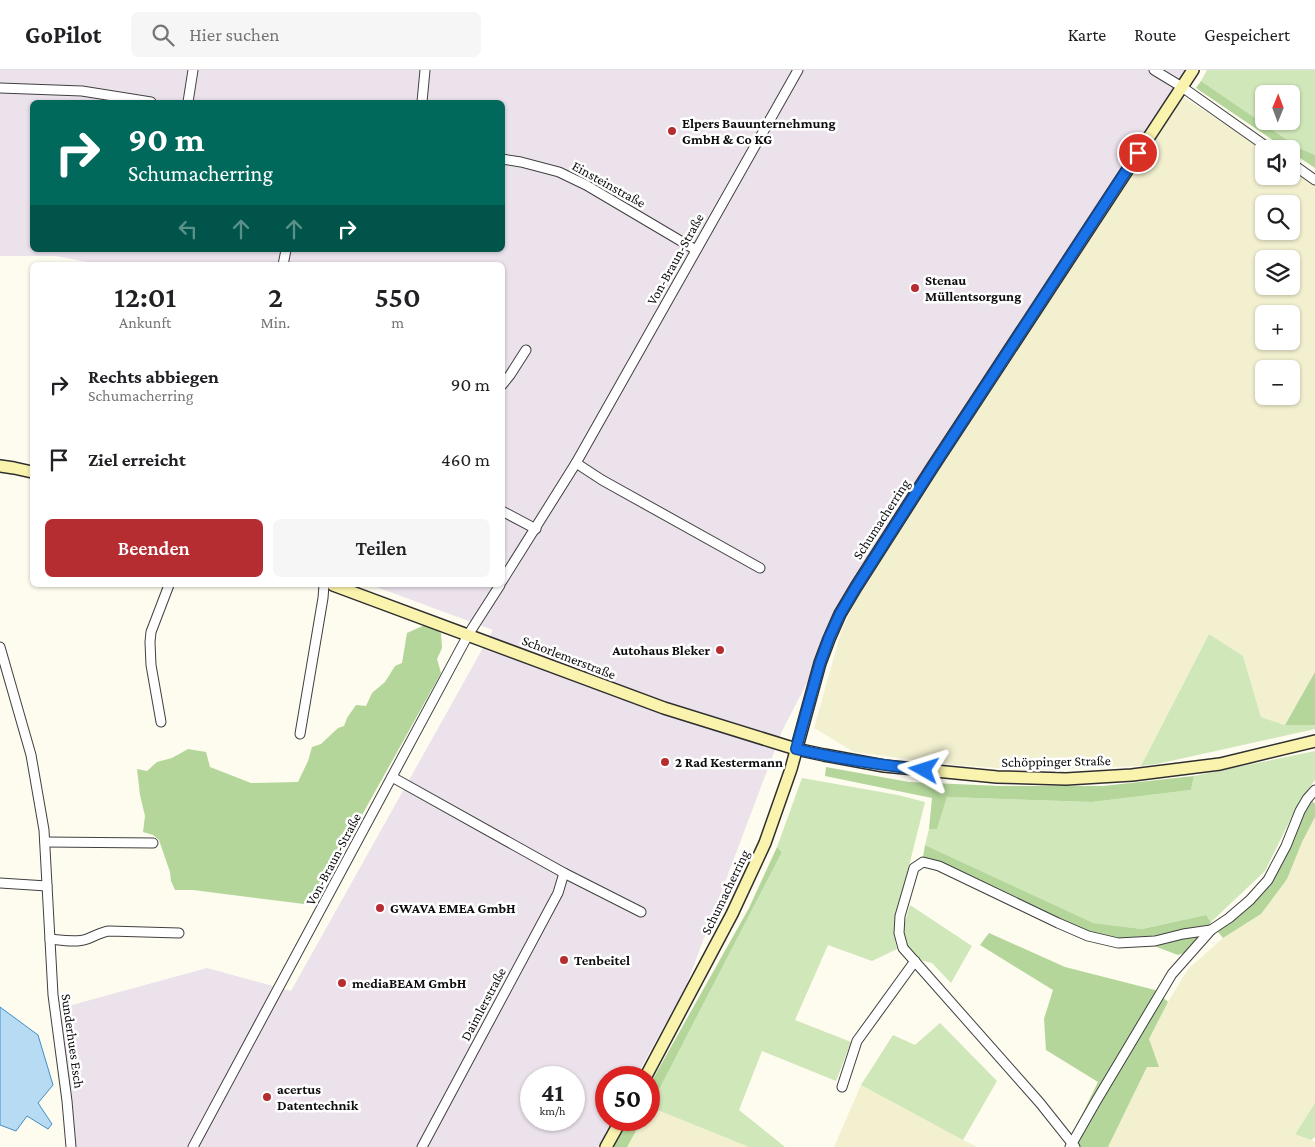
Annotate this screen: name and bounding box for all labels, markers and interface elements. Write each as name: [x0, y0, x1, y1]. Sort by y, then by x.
search box: [131, 12, 481, 57]
text: GoPilot: [25, 21, 101, 48]
icon: search: [149, 21, 177, 49]
text: Hier suchen: [189, 24, 280, 45]
text: Karte: [1068, 25, 1106, 45]
text: Route: [1134, 25, 1176, 45]
text: Gespeichert: [1204, 25, 1290, 45]
north arrow: [1255, 85, 1300, 130]
map controls: [1255, 85, 1300, 405]
place label: Elpers Bauunternehmung GmbH & Co KG: [682, 115, 836, 147]
icon: right: [45, 120, 110, 185]
text: 90 m: [128, 120, 205, 159]
marker: Elpers Bauunternehmung GmbH & Co KG: [666, 125, 678, 137]
pin: [1117, 132, 1159, 174]
icon: arrive: [1124, 139, 1152, 167]
button: sound: [1255, 140, 1300, 185]
street label: Einsteinstraße: [570, 157, 648, 211]
text: Schumacherring: [128, 161, 273, 186]
button: search: [1255, 195, 1300, 240]
street label: Von-Braun-Straße: [643, 210, 707, 308]
icon: left: [174, 215, 202, 243]
icon: ahead: [227, 215, 255, 243]
icon: ahead: [280, 215, 308, 243]
icon: right: [333, 215, 361, 243]
button: layers: [1255, 250, 1300, 295]
place label: Stenau Müllentsorgung: [925, 272, 1021, 304]
text: 12:01: [114, 280, 176, 313]
text: 2: [268, 280, 283, 313]
text: 550: [374, 280, 421, 313]
marker: Stenau Müllentsorgung: [909, 282, 921, 294]
button: +: [1255, 305, 1300, 350]
text: Ankunft: [119, 314, 171, 331]
text: Min.: [260, 314, 290, 331]
text: m: [391, 314, 404, 331]
button: −: [1255, 360, 1300, 405]
text: Rechts abbiegen: [88, 366, 219, 387]
icon: right: [45, 371, 73, 399]
text: 90 m: [451, 374, 490, 395]
text: Schumacherring: [88, 387, 193, 404]
icon: arrive: [45, 446, 73, 474]
text: Ziel erreicht: [88, 449, 186, 470]
text: 460 m: [441, 449, 490, 470]
street label: Schumacherring: [849, 476, 913, 562]
button: Beenden: [45, 519, 263, 577]
button: Teilen: [273, 519, 490, 577]
street label: Schorlemerstraße: [520, 632, 618, 682]
place label: Autohaus Bleker: [611, 642, 710, 658]
marker: Autohaus Bleker: [714, 644, 726, 656]
position arrow: [897, 743, 949, 795]
street label: Schöppinger Straße: [1001, 752, 1111, 770]
place label: 2 Rad Kestermann: [675, 754, 783, 770]
marker: 2 Rad Kestermann: [659, 756, 671, 768]
street label: Von-Braun-Straße: [302, 810, 364, 908]
street label: Schumacherring: [698, 847, 753, 937]
place label: GWAVA EMEA GmbH: [390, 900, 516, 916]
marker: GWAVA EMEA GmbH: [374, 902, 386, 914]
place label: Tenbeitel: [574, 952, 630, 968]
marker: Tenbeitel: [558, 954, 570, 966]
street label: Daimlerstraße: [457, 965, 509, 1043]
place label: mediaBEAM GmbH: [352, 975, 467, 991]
marker: mediaBEAM GmbH: [336, 977, 348, 989]
street label: Sunderhues Esch: [58, 993, 88, 1090]
speed limit sign: 50: [595, 1066, 660, 1131]
text: 41: [541, 1079, 564, 1106]
place label: acertus Datentechnik: [277, 1081, 359, 1113]
marker: acertus Datentechnik: [261, 1091, 273, 1103]
text: km/h: [540, 1104, 565, 1118]

